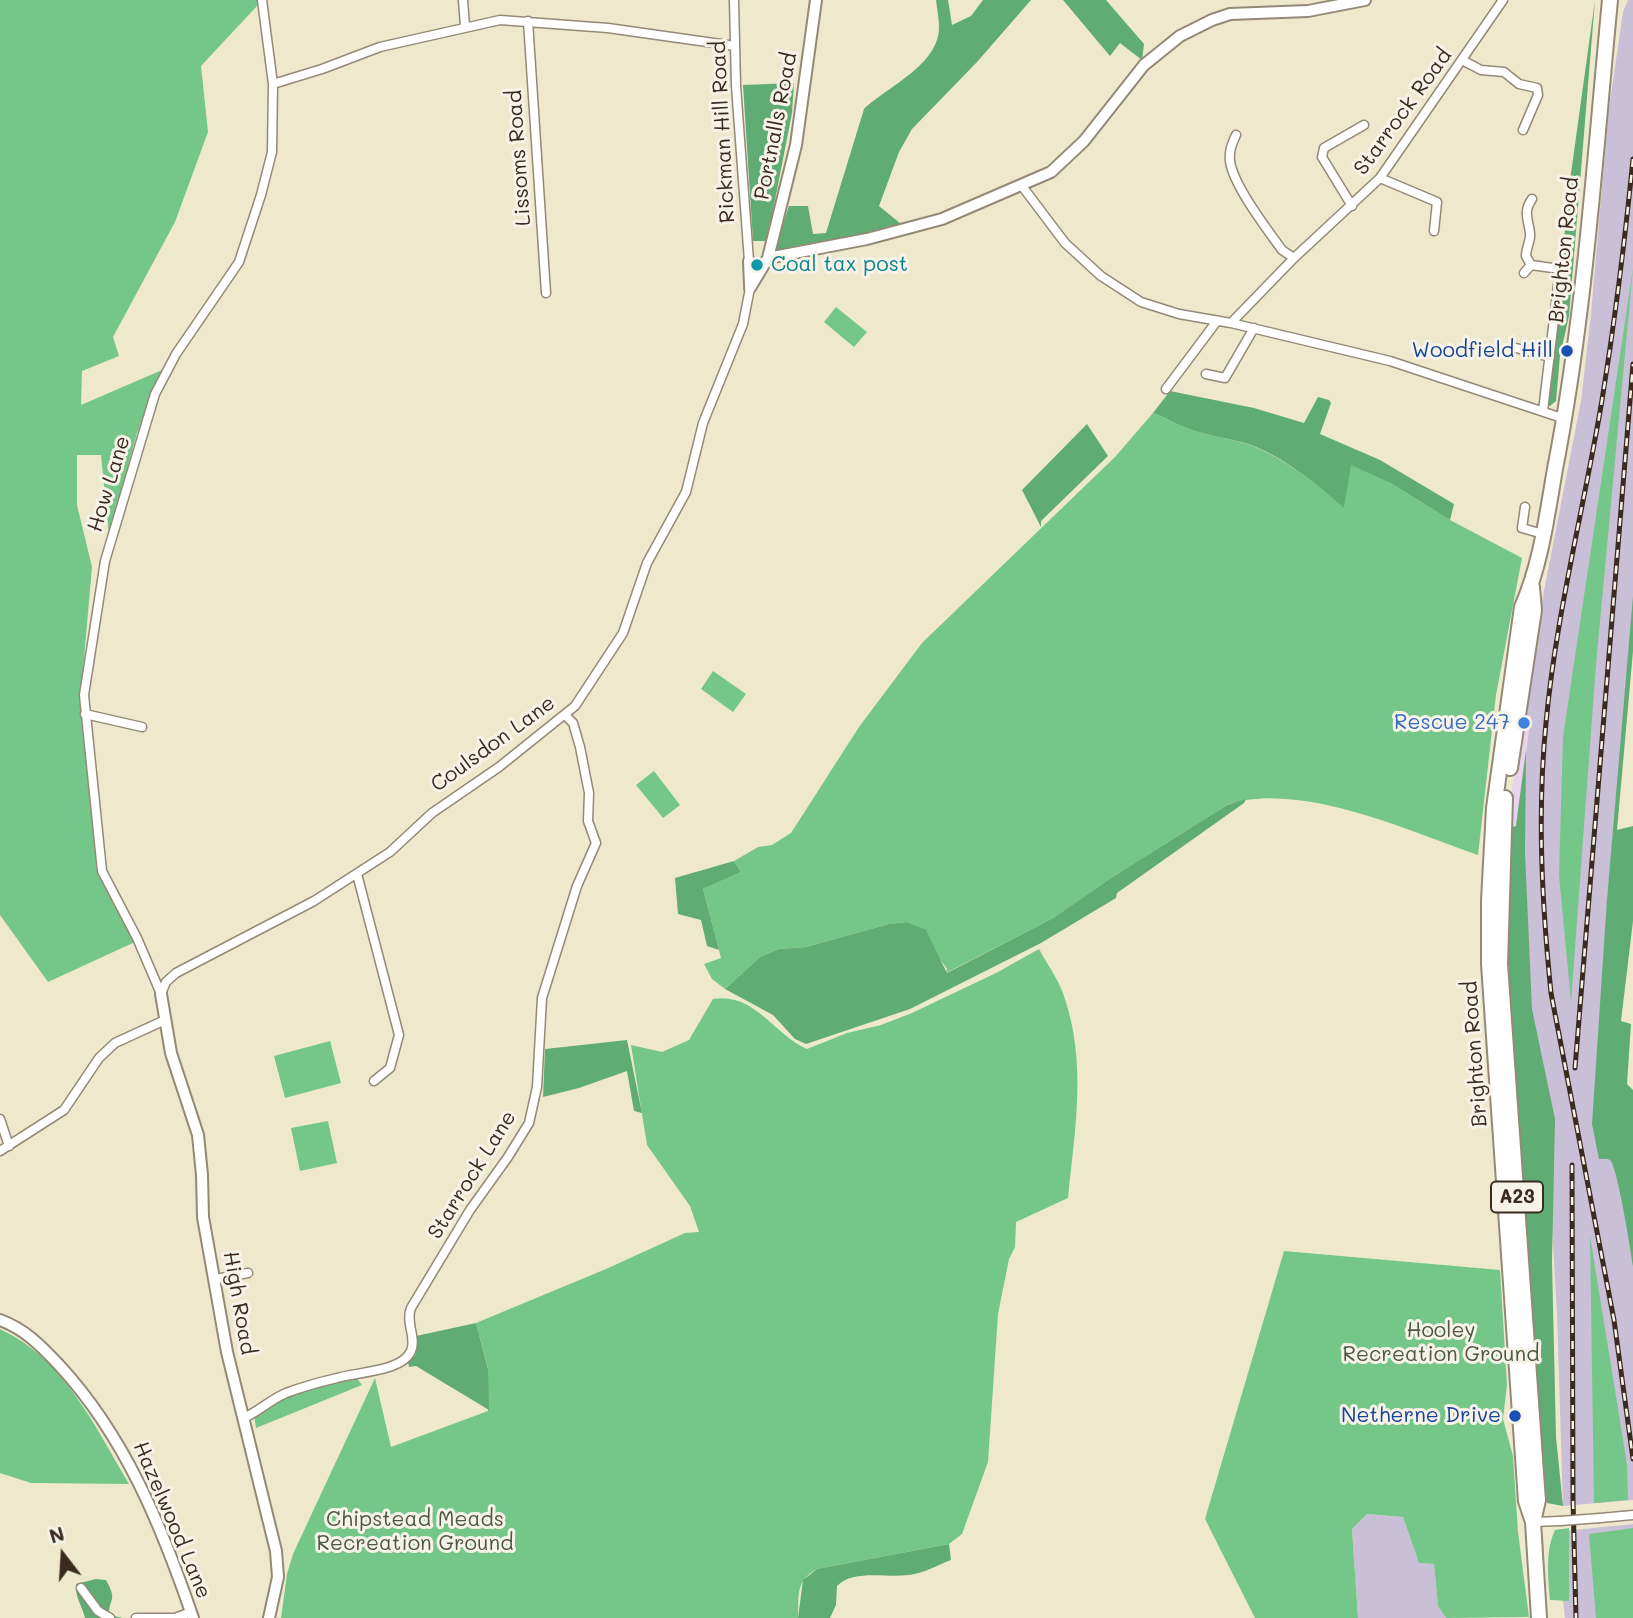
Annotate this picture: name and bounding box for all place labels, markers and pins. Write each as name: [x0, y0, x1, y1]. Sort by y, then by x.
place label: Coal tax post: [771, 252, 908, 278]
marker: Coal tax post: [749, 257, 765, 273]
place label: Woodfield Hill: [1412, 338, 1553, 364]
marker: Woodfield Hill: [1559, 343, 1575, 359]
place label: Rescue 247: [1394, 710, 1510, 736]
marker: Rescue 247: [1516, 715, 1532, 731]
place label: Netherne Drive: [1341, 1403, 1501, 1429]
marker: Netherne Drive: [1507, 1408, 1523, 1424]

